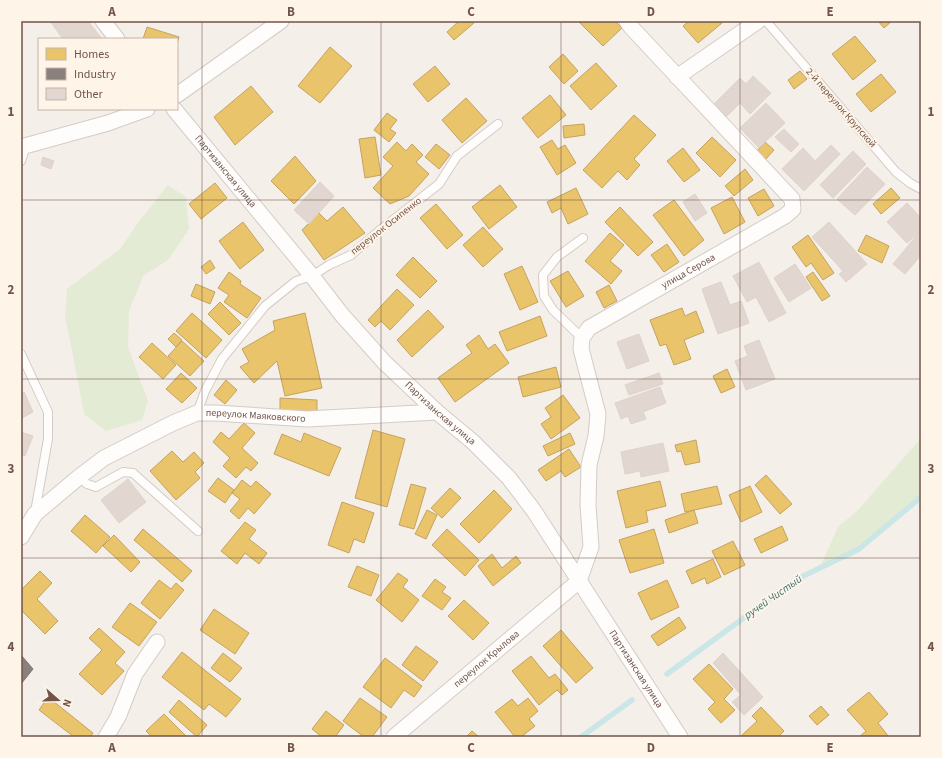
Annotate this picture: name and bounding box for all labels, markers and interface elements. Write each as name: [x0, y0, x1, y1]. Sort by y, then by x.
text: A: [107, 3, 116, 21]
text: B: [287, 3, 295, 21]
text: C: [467, 3, 475, 21]
text: D: [647, 3, 655, 21]
text: E: [826, 3, 834, 21]
legend: [38, 38, 178, 110]
text: Homes: [74, 46, 109, 63]
street label: 2-й переулок Крупской: [803, 65, 879, 151]
text: Industry: [74, 66, 116, 83]
text: Other: [74, 86, 104, 103]
text: 1: [8, 103, 15, 121]
text: 1: [928, 103, 935, 121]
street label: Партизанская улица: [191, 132, 260, 211]
street label: переулок Осипенко: [348, 194, 424, 258]
street label: улица Серова: [659, 250, 718, 292]
text: 2: [8, 281, 15, 299]
text: 2: [928, 281, 935, 299]
street label: Партизанская улица: [402, 378, 479, 448]
street label: переулок Маяковского: [206, 406, 306, 426]
text: 3: [8, 460, 15, 478]
text: 3: [928, 460, 935, 478]
water label: ручей Чистый: [740, 571, 805, 623]
street label: переулок Крылова: [451, 627, 522, 691]
street label: Партизанская улица: [606, 627, 666, 711]
text: 4: [8, 638, 15, 656]
text: 4: [928, 638, 935, 656]
north arrow: [38, 680, 78, 720]
text: N: [59, 697, 75, 709]
text: A: [107, 739, 116, 757]
text: B: [287, 739, 295, 757]
text: C: [467, 739, 475, 757]
text: D: [647, 739, 655, 757]
text: E: [826, 739, 834, 757]

